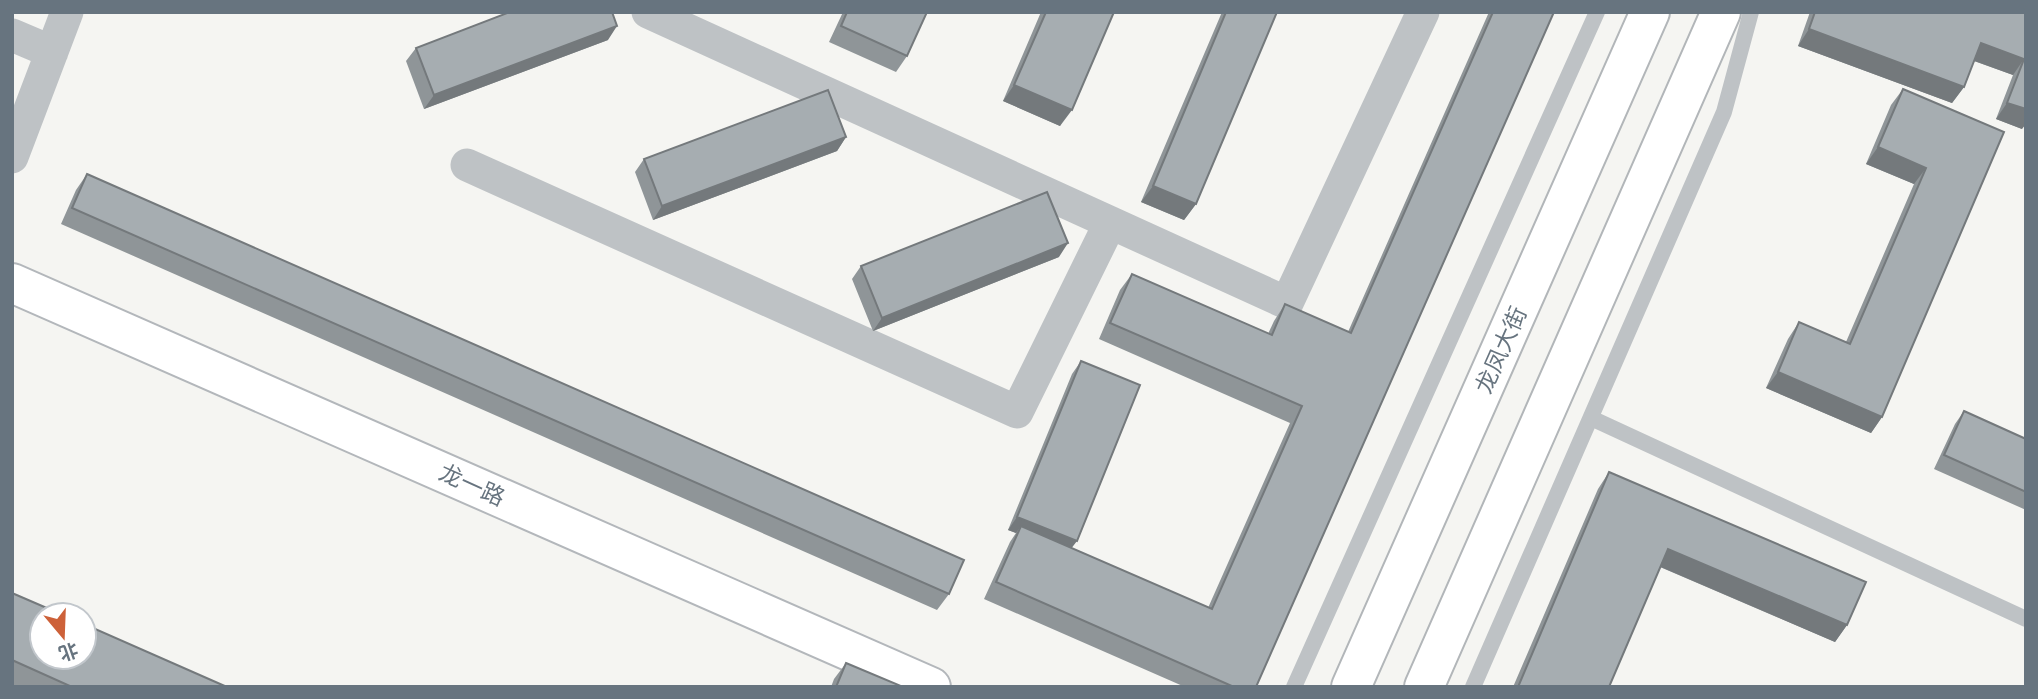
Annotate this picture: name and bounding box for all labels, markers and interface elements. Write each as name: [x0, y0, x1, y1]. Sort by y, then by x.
street label: 龙凤大街: [1470, 302, 1532, 398]
street label: 龙一路: [435, 458, 509, 512]
north arrow: [28, 601, 98, 671]
text: 北: [56, 638, 81, 666]

